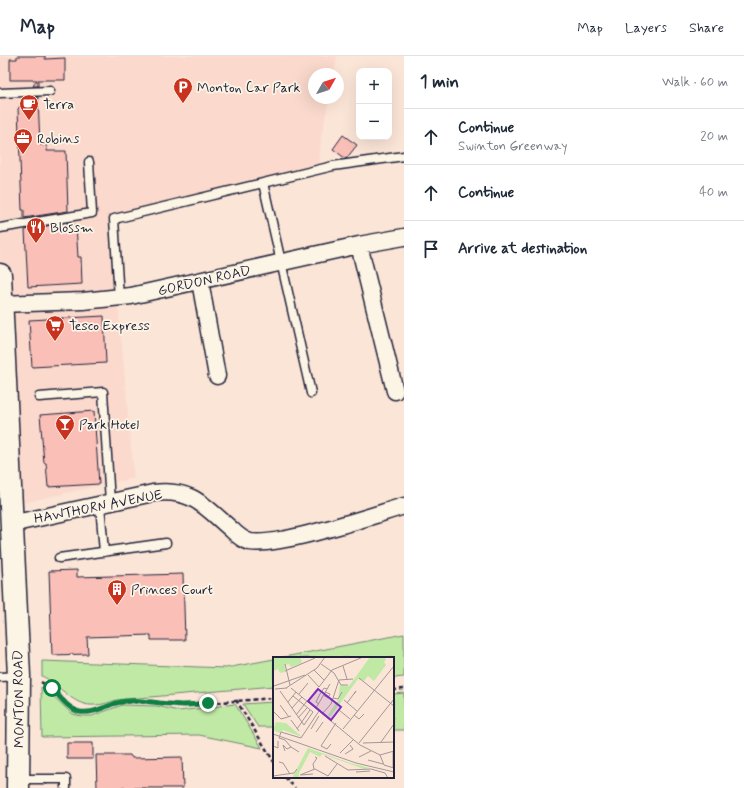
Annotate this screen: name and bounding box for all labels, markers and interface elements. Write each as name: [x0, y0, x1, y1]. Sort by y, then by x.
text: Map: [20, 15, 55, 40]
text: Map: [577, 19, 603, 37]
text: Layers: [625, 19, 667, 37]
text: Share: [689, 19, 724, 37]
north arrow: [308, 68, 344, 104]
map controls: [356, 68, 392, 140]
button: +: [356, 68, 392, 104]
text: 1 min: [420, 71, 459, 93]
text: Walk · 60 m: [662, 74, 728, 91]
parking icon: Monton Car Park: [172, 76, 194, 104]
place label: Monton Car Park: [197, 79, 301, 97]
cafe icon: Terra: [18, 93, 40, 121]
place label: Terra: [43, 96, 74, 114]
button: −: [356, 104, 392, 140]
text: Continue: [458, 118, 514, 138]
icon: ahead: [420, 126, 442, 148]
office icon: Robins: [12, 127, 34, 155]
text: 20 m: [700, 128, 728, 145]
place label: Robins: [37, 130, 80, 148]
text: Swinton Greenway: [458, 138, 567, 155]
icon: ahead: [420, 182, 442, 204]
text: Continue: [458, 183, 514, 203]
text: 40 m: [699, 184, 728, 201]
restaurant icon: Blossm: [25, 216, 47, 244]
place label: Blossm: [50, 219, 93, 237]
icon: arrive: [420, 238, 442, 260]
text: Arrive at destination: [458, 239, 587, 259]
street label: GORDON ROAD: [156, 262, 252, 300]
supermarket icon: Tesco Express: [44, 314, 66, 342]
place label: Tesco Express: [69, 317, 150, 335]
bar icon: Park Hotel: [54, 413, 76, 441]
place label: Park Hotel: [79, 416, 139, 434]
street label: HAWTHORN AVENUE: [33, 486, 164, 528]
building icon: Princes Court: [106, 578, 128, 606]
place label: Princes Court: [131, 581, 213, 599]
street label: MONTON ROAD: [9, 650, 29, 748]
inset map: [273, 657, 394, 778]
route start: [43, 679, 61, 697]
route end: [199, 694, 217, 712]

